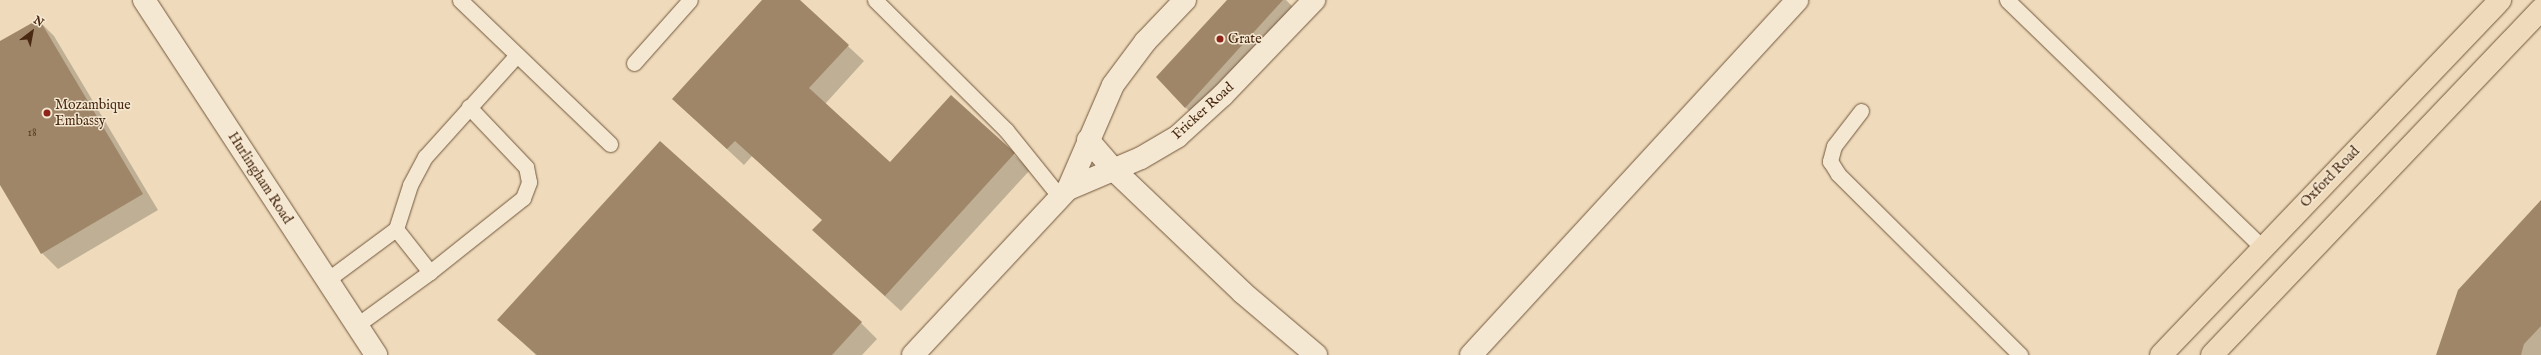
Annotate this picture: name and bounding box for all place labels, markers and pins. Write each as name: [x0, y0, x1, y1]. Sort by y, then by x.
place label: Grate: [1228, 31, 1262, 47]
marker: Grate: [1215, 34, 1225, 44]
place label: Mozambique Embassy: [55, 97, 131, 130]
marker: Mozambique Embassy: [42, 108, 52, 118]

